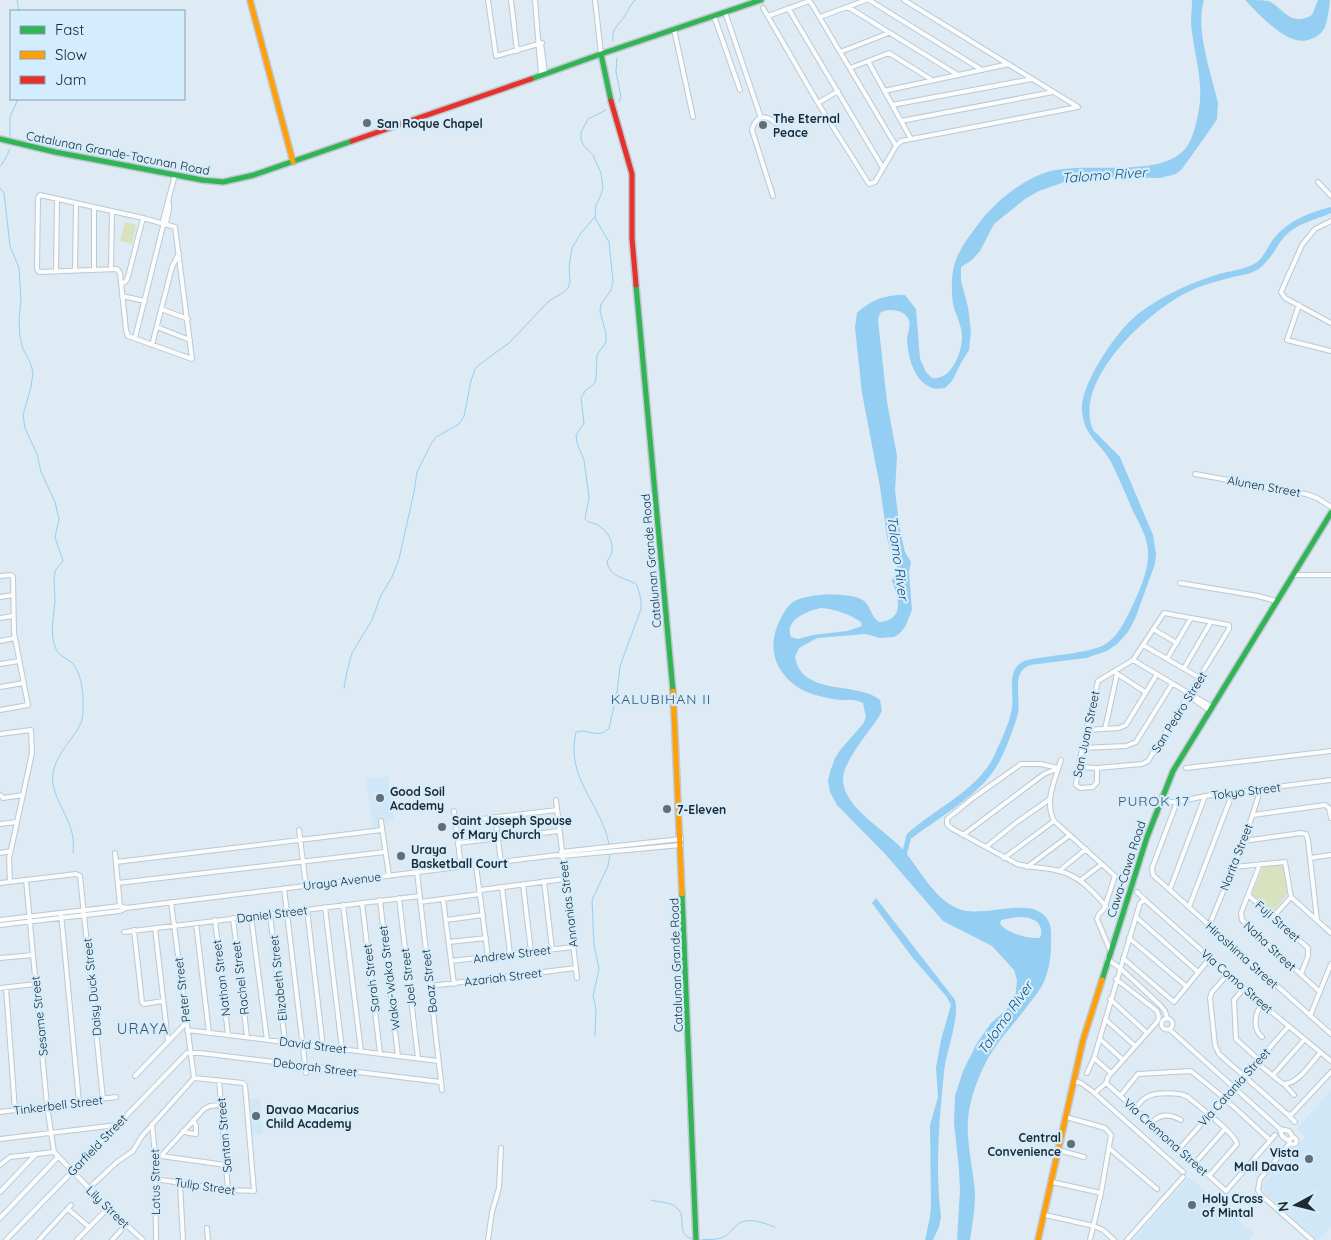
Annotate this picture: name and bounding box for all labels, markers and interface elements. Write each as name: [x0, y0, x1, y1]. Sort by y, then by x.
legend: [10, 10, 185, 100]
text: Fast: [55, 20, 84, 39]
text: Slow: [55, 45, 87, 64]
text: Jam: [55, 70, 86, 89]
place label: The Eternal Peace: [773, 111, 840, 140]
place label: San Roque Chapel: [377, 116, 483, 131]
marker: San Roque Chapel: [361, 117, 373, 129]
marker: The Eternal Peace: [757, 119, 769, 131]
street label: Catalunan Grande-Tacunan Road: [25, 128, 211, 178]
water label: Talomo River: [1061, 163, 1149, 187]
street label: Alunen Street: [1226, 472, 1302, 500]
street label: Catalunan Grande Road: [638, 493, 664, 629]
water label: Talomo River: [883, 515, 913, 603]
street label: San Pedro Street: [1148, 669, 1210, 755]
street label: San Juan Street: [1069, 689, 1103, 779]
district label: KALUBIHAN II: [611, 690, 711, 708]
street label: Tokyo Street: [1211, 779, 1281, 803]
place label: Good Soil Academy: [390, 784, 445, 813]
marker: Good Soil Academy: [374, 792, 386, 804]
district label: PUROK 17: [1118, 792, 1190, 810]
place label: 7-Eleven: [677, 802, 726, 817]
marker: 7-Eleven: [661, 803, 673, 815]
place label: Saint Joseph Spouse of Mary Church: [452, 813, 572, 842]
street label: Cawa-Cawa Road: [1103, 819, 1149, 919]
marker: Saint Joseph Spouse of Mary Church: [436, 821, 448, 833]
street label: Narita Street: [1216, 821, 1256, 893]
place label: Uraya Basketball Court: [411, 842, 508, 871]
marker: Uraya Basketball Court: [395, 850, 407, 862]
street label: Annanias Street: [555, 860, 581, 948]
street label: Uraya Avenue: [302, 869, 382, 893]
street label: Fuji Street: [1252, 897, 1304, 945]
street label: Catalunan Grande Road: [666, 898, 686, 1032]
street label: Daniel Street: [236, 902, 308, 926]
street label: Naha Street: [1241, 918, 1299, 974]
street label: Hiroshima Street: [1203, 919, 1281, 991]
street label: Waka-Waka Street: [375, 925, 403, 1031]
street label: Elizabeth Street: [266, 934, 290, 1022]
street label: Daisy Duck Street: [79, 937, 105, 1037]
street label: Nathan Street: [209, 939, 233, 1017]
street label: Rachel Street: [228, 940, 252, 1016]
street label: Andrew Street: [472, 942, 552, 966]
street label: Sarah Street: [359, 943, 383, 1013]
street label: Via Como Street: [1198, 946, 1276, 1016]
street label: Joel Street: [397, 947, 419, 1009]
street label: Boaz Street: [418, 948, 440, 1014]
street label: Peter Street: [171, 957, 193, 1023]
street label: Azariah Street: [463, 965, 543, 989]
street label: Sesame Street: [27, 975, 51, 1057]
water label: Talomo River: [973, 977, 1038, 1058]
district label: URAYA: [117, 1019, 169, 1038]
street label: David Street: [278, 1033, 348, 1057]
street label: Via Catania Street: [1195, 1045, 1273, 1129]
street label: Deborah Street: [272, 1054, 358, 1080]
street label: Tinkerbell Street: [12, 1092, 104, 1118]
street label: Via Cremona Street: [1121, 1095, 1211, 1179]
street label: Santan Street: [213, 1097, 235, 1173]
place label: Davao Macarius Child Academy: [266, 1102, 359, 1131]
marker: Davao Macarius Child Academy: [250, 1110, 262, 1122]
street label: Garfield Street: [64, 1111, 130, 1179]
place label: Central Convenience: [988, 1130, 1061, 1159]
marker: Central Convenience: [1065, 1138, 1077, 1150]
place label: Vista Mall Davao: [1234, 1145, 1300, 1174]
street label: Lotus Street: [147, 1149, 163, 1215]
marker: Vista Mall Davao: [1303, 1153, 1315, 1165]
street label: Tulip Street: [174, 1174, 236, 1198]
north arrow: [1271, 1180, 1321, 1230]
street label: Lily Street: [83, 1183, 133, 1231]
place label: Holy Cross of Mintal: [1202, 1191, 1263, 1220]
marker: Holy Cross of Mintal: [1186, 1199, 1198, 1211]
text: N: [1274, 1200, 1293, 1213]

